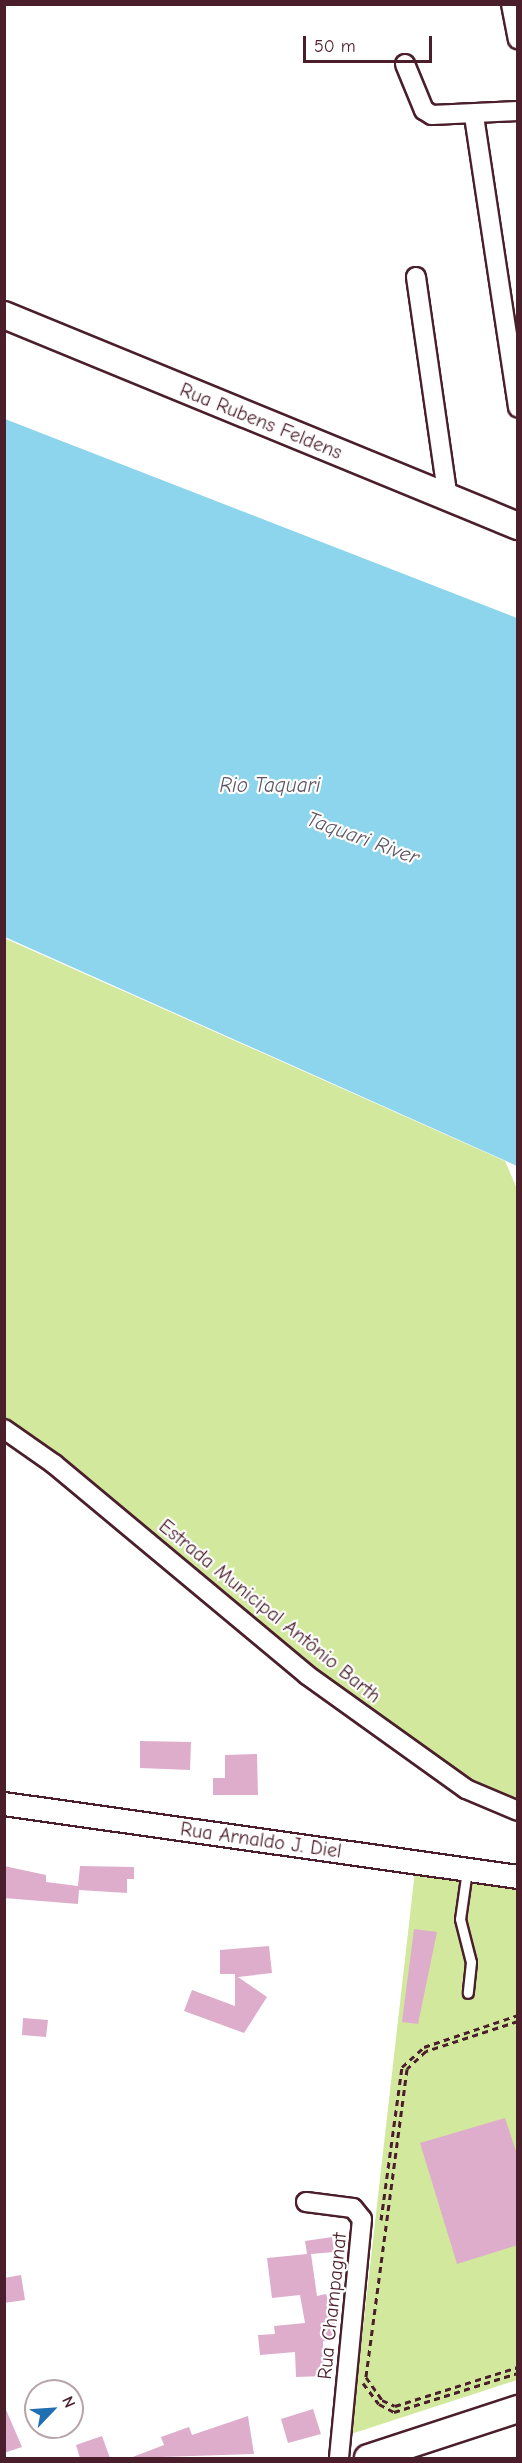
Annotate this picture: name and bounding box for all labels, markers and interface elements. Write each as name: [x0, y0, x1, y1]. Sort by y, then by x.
scale bar: [306, 24, 435, 62]
text: 50 m: [314, 36, 356, 57]
street label: Rua Rubens Feldens: [176, 377, 346, 465]
water label: Rio Taquari: [219, 772, 321, 798]
water label: Taquari River: [303, 806, 423, 870]
street label: Estrada Municipal Antônio Barth: [154, 1514, 386, 1708]
street label: Rua Arnaldo J. Diel: [179, 1817, 343, 1863]
street label: Rua Champagnat: [312, 2231, 352, 2381]
north arrow: [24, 2379, 84, 2439]
text: N: [58, 2394, 79, 2411]

